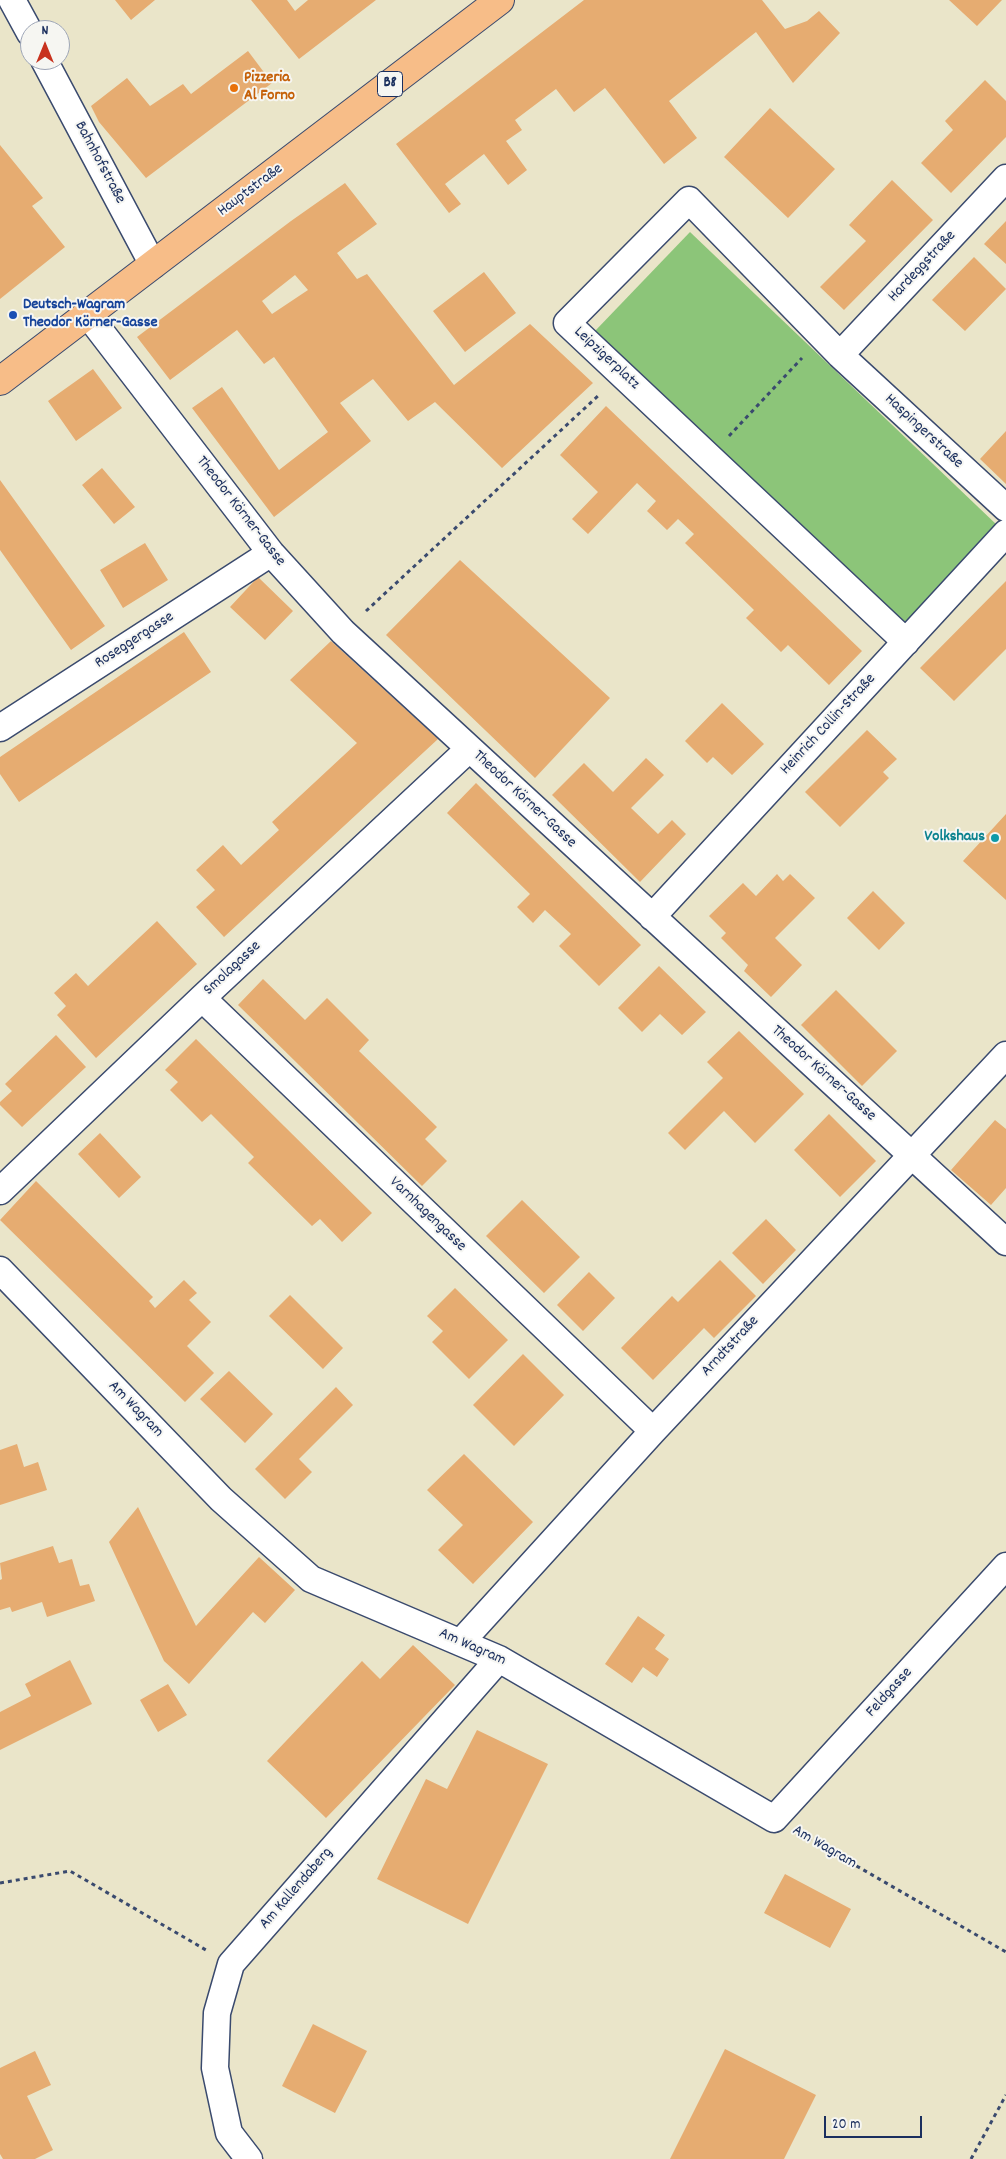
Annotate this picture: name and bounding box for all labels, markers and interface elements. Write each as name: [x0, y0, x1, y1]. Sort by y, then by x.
north arrow: [20, 20, 70, 70]
text: N: [42, 21, 48, 41]
place label: Pizzeria Al Forno: [244, 69, 295, 107]
road number: B8: [378, 72, 402, 96]
marker: Pizzeria Al Forno: [228, 82, 240, 94]
street label: Bahnhofstraße: [69, 118, 129, 208]
street label: Hauptstraße: [215, 160, 287, 222]
street label: Hardeggstraße: [885, 227, 961, 307]
place label: Deutsch-Wagram Theodor Körner-Gasse: [23, 296, 157, 334]
marker: Deutsch-Wagram Theodor Körner-Gasse: [7, 309, 19, 321]
street label: Leipzigerplatz: [569, 323, 643, 395]
street label: Haspingerstraße: [880, 391, 966, 473]
street label: Theodor Körner-Gasse: [191, 453, 289, 571]
street label: Roseggergasse: [92, 608, 178, 674]
street label: Heinrich Collin-Straße: [777, 670, 881, 780]
street label: Theodor Körner-Gasse: [468, 747, 580, 853]
place label: Volkshaus: [925, 828, 985, 848]
marker: Volkshaus: [989, 832, 1001, 844]
street label: Smolagasse: [200, 938, 266, 1000]
street label: Theodor Körner-Gasse: [767, 1022, 879, 1126]
street label: Varnhagengasse: [384, 1173, 470, 1257]
street label: Arndtstraße: [698, 1313, 764, 1381]
street label: Am Wagram: [103, 1378, 167, 1442]
street label: Am Wagram: [435, 1625, 509, 1671]
street label: Feldgasse: [863, 1664, 917, 1722]
street label: Am Wagram: [788, 1822, 860, 1874]
street label: Am Kallendaberg: [256, 1844, 338, 1934]
scale bar: [826, 2106, 924, 2138]
text: 20 m: [832, 2114, 860, 2136]

